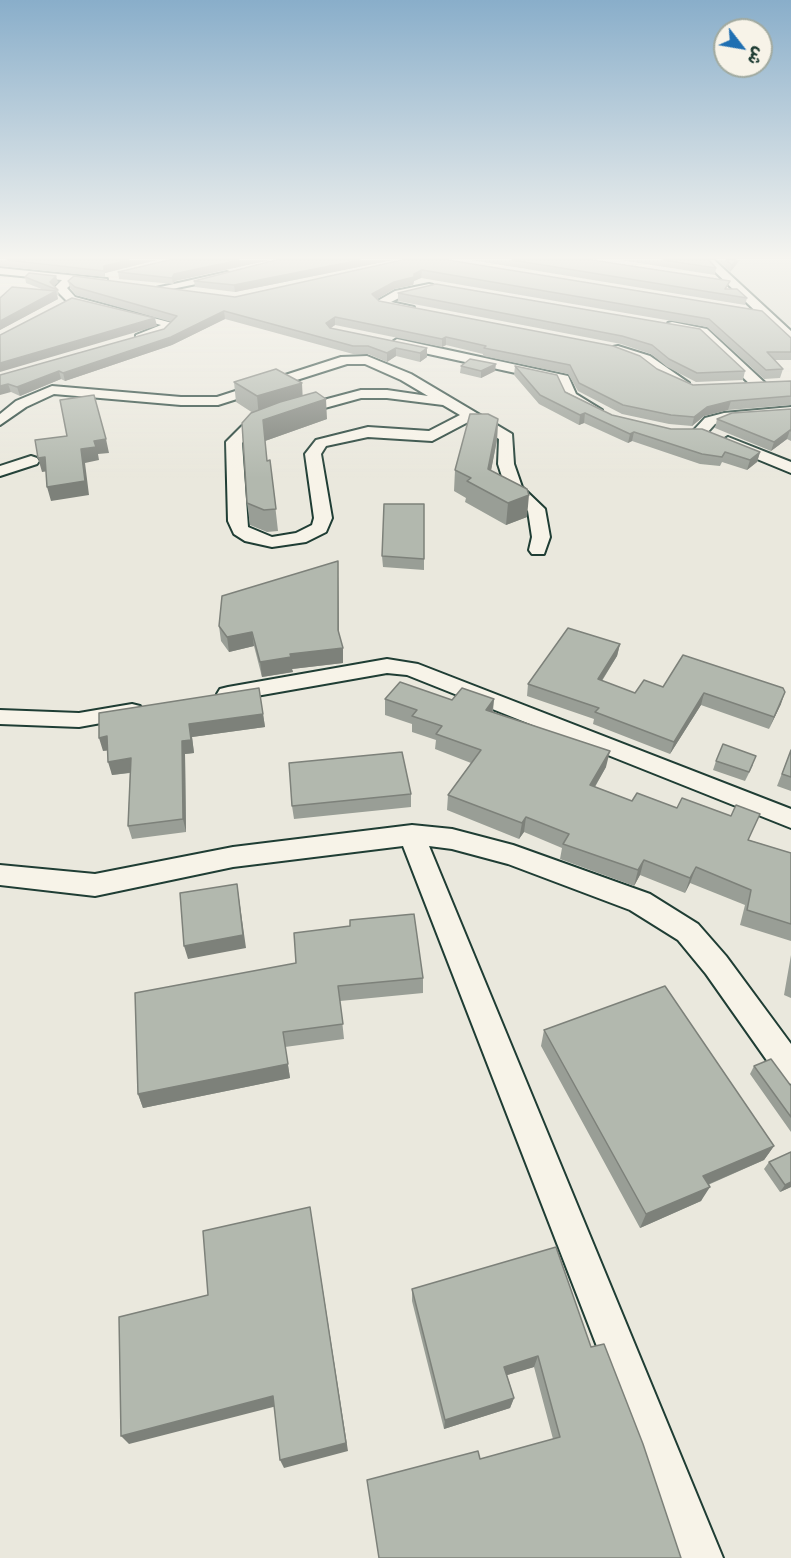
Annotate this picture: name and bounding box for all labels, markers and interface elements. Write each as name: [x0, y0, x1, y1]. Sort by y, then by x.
north arrow: [713, 18, 773, 78]
text: ش: [743, 43, 771, 69]

